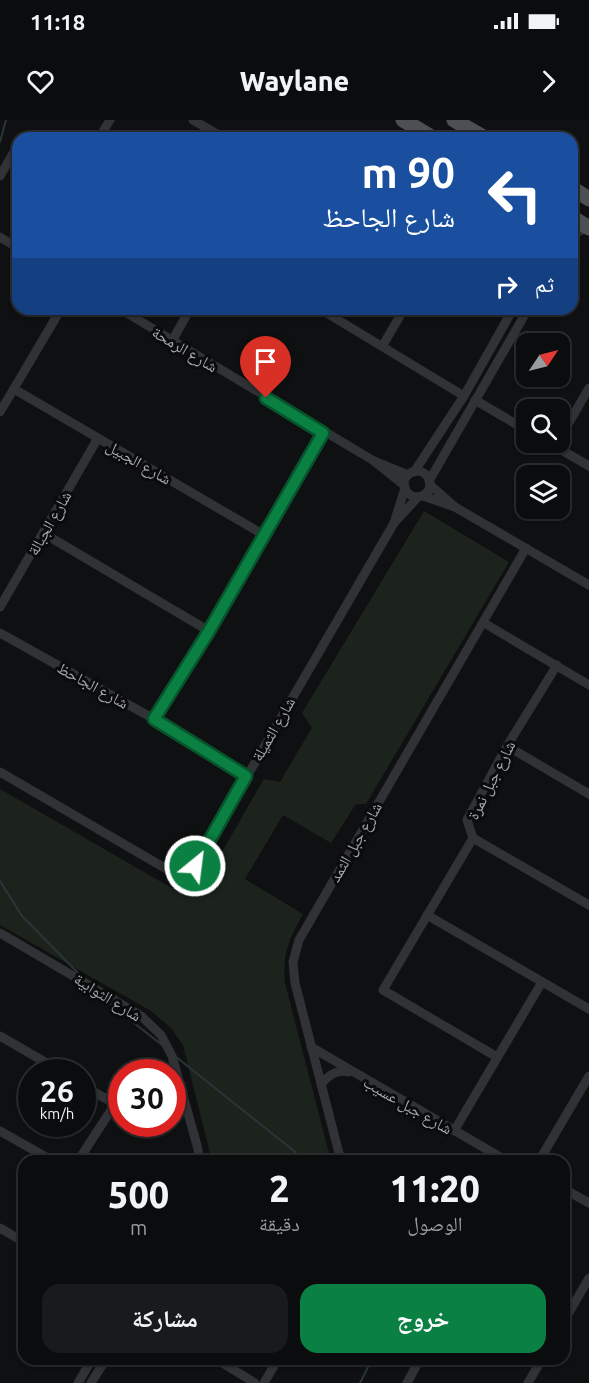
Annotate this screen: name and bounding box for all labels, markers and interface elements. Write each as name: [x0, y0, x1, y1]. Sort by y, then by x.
text: 11:18: [30, 9, 85, 34]
icon: heart: [24, 65, 57, 98]
icon: forward: [532, 65, 565, 98]
text: Waylane: [240, 66, 349, 96]
text: 90 m: [361, 149, 455, 196]
icon: left: [476, 156, 554, 234]
text: شارع الجاحظ: [322, 202, 455, 232]
icon: right: [490, 270, 523, 303]
text: ثم: [535, 271, 554, 296]
street label: شارع الرمحة: [148, 323, 221, 377]
north arrow: [516, 333, 570, 387]
map controls: [516, 333, 570, 519]
pin: [240, 336, 291, 398]
icon: arrive: [249, 345, 282, 378]
button: search: [516, 399, 570, 453]
street label: شارع الجبيل: [102, 436, 175, 489]
button: layers: [516, 465, 570, 519]
street label: شارع الجبالة: [23, 488, 76, 559]
street label: شارع الجاحظ: [53, 658, 132, 714]
street label: شارع الثميلة: [248, 694, 300, 765]
street label: شارع جبل نمرة: [463, 738, 520, 823]
street label: شارع جبل الثمد: [325, 799, 387, 886]
position arrow: [163, 834, 227, 898]
street label: شارع الثوابية: [70, 969, 145, 1026]
speed limit sign: 30: [108, 1059, 186, 1137]
street label: شارع جبل عسيب: [359, 1072, 456, 1139]
text: 26: [40, 1074, 74, 1108]
text: km/h: [40, 1105, 74, 1122]
text: 2: [269, 1168, 290, 1209]
text: 11:20: [390, 1168, 480, 1209]
text: 500: [108, 1174, 169, 1215]
text: دقيقة: [259, 1212, 300, 1235]
text: الوصول: [407, 1212, 463, 1235]
text: m: [130, 1216, 147, 1239]
button: مشاركة: [42, 1284, 288, 1353]
button: خروج: [300, 1284, 546, 1353]

